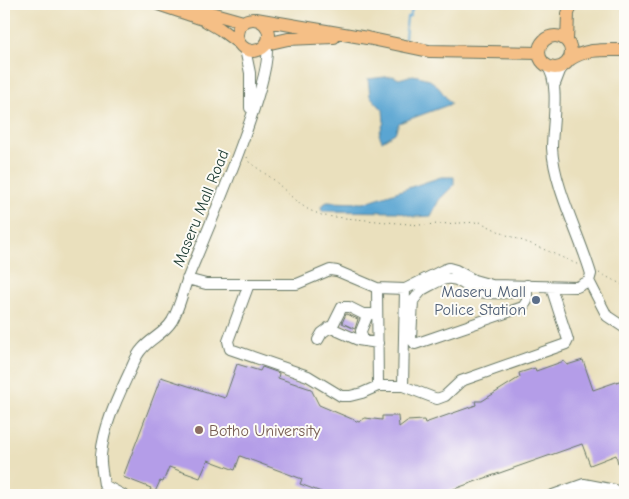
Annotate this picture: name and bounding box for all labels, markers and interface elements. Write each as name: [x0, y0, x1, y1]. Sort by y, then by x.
street label: Maseru Mall Road: [169, 147, 233, 270]
place label: Maseru Mall Police Station: [434, 283, 526, 319]
marker: Maseru Mall Police Station: [530, 294, 542, 306]
place label: Botho University: [209, 422, 321, 440]
marker: Botho University: [193, 424, 205, 436]

